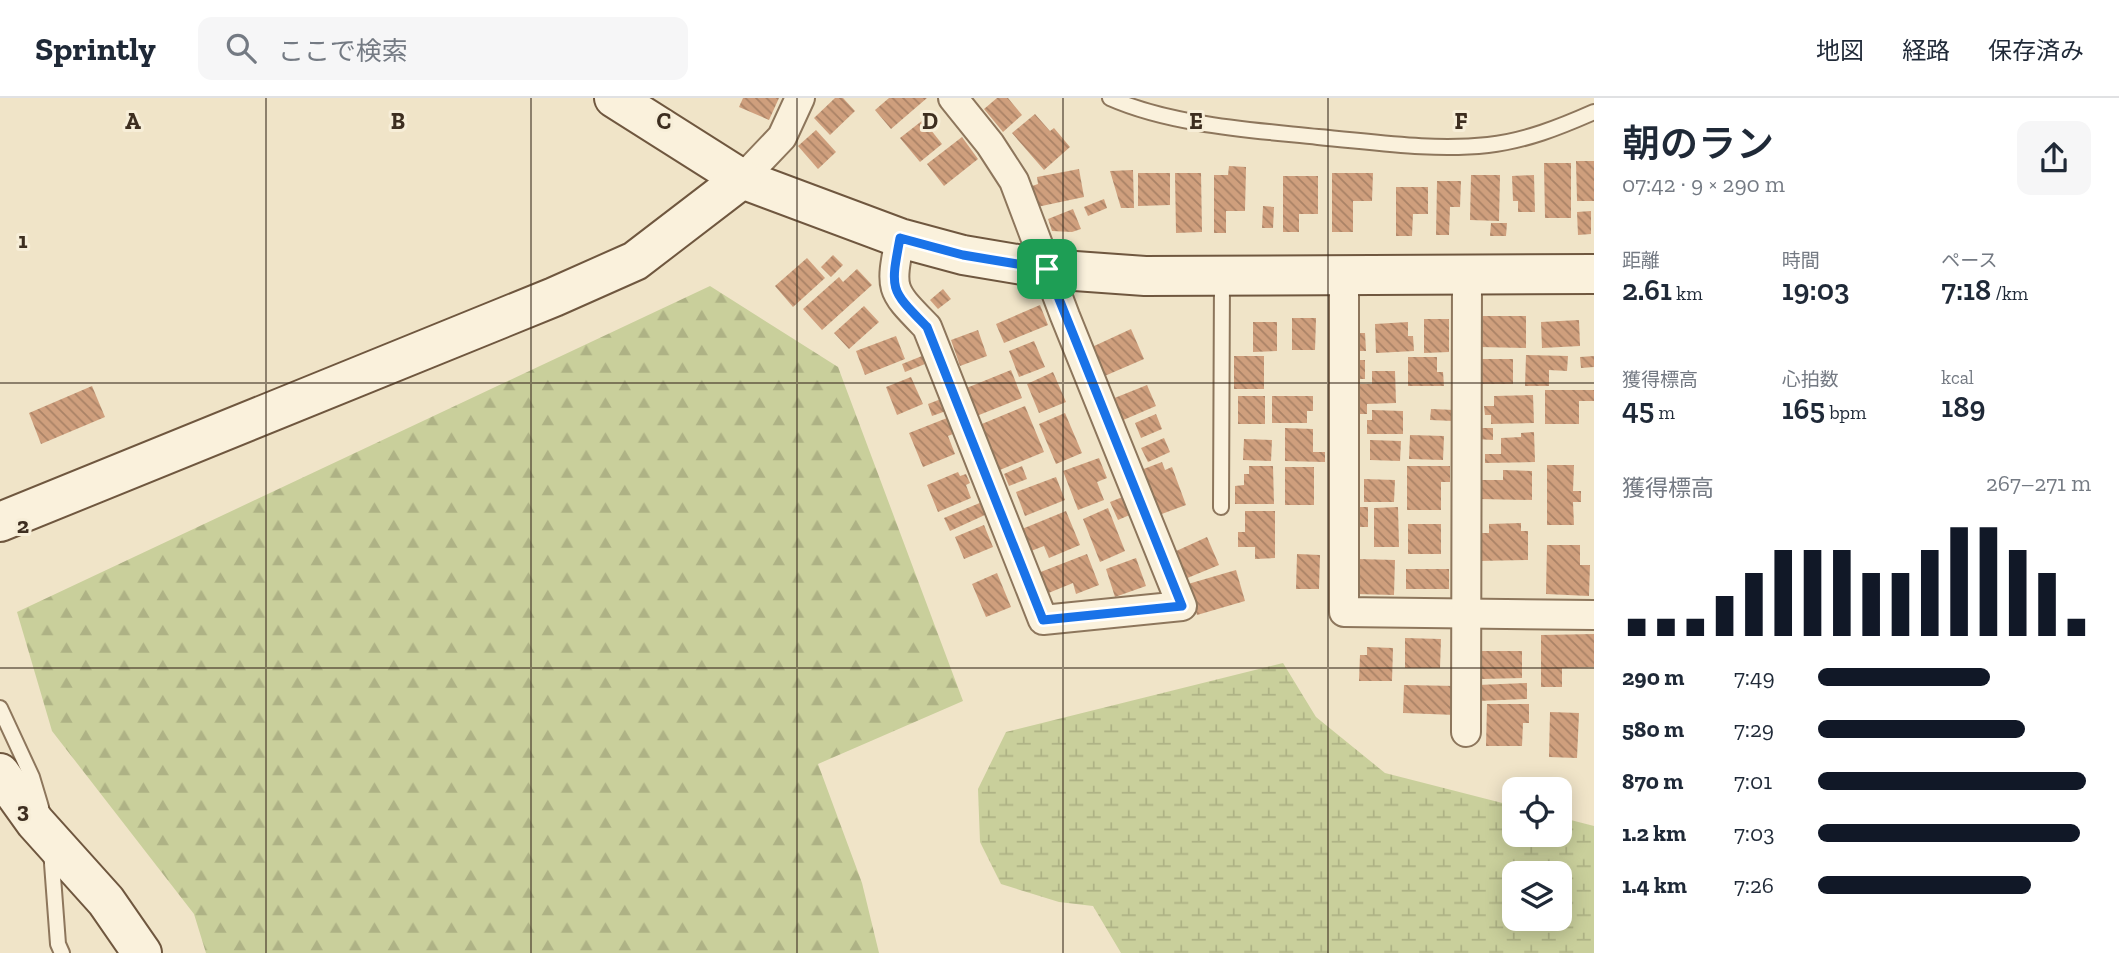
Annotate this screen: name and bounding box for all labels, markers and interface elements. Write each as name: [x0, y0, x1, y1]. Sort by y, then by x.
search box: [198, 17, 688, 80]
text: Sprintly: [35, 29, 156, 68]
icon: search: [222, 29, 260, 67]
text: ここで検索: [278, 35, 408, 67]
text: 地図: [1816, 36, 1864, 65]
text: 経路: [1902, 36, 1950, 65]
text: 保存済み: [1988, 36, 2084, 65]
text: A: [125, 107, 141, 135]
text: B: [391, 107, 405, 135]
text: C: [657, 107, 671, 135]
text: D: [922, 107, 938, 135]
text: E: [1189, 107, 1203, 135]
text: F: [1454, 107, 1468, 135]
text: 朝のラン: [1622, 121, 1774, 167]
button: share: [2017, 121, 2091, 195]
text: 07:42 · 9 × 290 m: [1622, 170, 1785, 198]
text: 1: [18, 226, 28, 254]
pin: [1017, 239, 1077, 299]
text: 距離: [1622, 249, 1660, 272]
text: 時間: [1782, 249, 1820, 272]
text: ペース: [1941, 249, 1997, 272]
icon: arrive: [1028, 250, 1066, 288]
text: 2.61: [1622, 272, 1672, 308]
text: 19:03: [1782, 272, 1850, 308]
text: 7:18: [1941, 272, 1991, 308]
text: km: [1672, 282, 1703, 305]
text: /km: [1991, 282, 2028, 305]
text: kcal: [1941, 366, 1974, 389]
text: 獲得標高: [1622, 368, 1698, 391]
text: 心拍数: [1782, 368, 1839, 391]
text: 189: [1941, 389, 1985, 425]
text: 45: [1622, 391, 1654, 427]
text: 165: [1782, 391, 1825, 427]
text: m: [1654, 401, 1675, 424]
text: bpm: [1825, 401, 1866, 424]
text: 267–271 m: [1986, 469, 2091, 497]
text: 獲得標高: [1622, 474, 1714, 502]
text: 2: [17, 511, 29, 539]
text: 290 m: [1622, 663, 1684, 691]
text: 7:49: [1734, 663, 1775, 691]
text: 580 m: [1622, 715, 1684, 743]
text: 7:29: [1734, 715, 1774, 743]
text: 870 m: [1622, 767, 1683, 795]
text: 7:01: [1734, 767, 1772, 795]
map controls: [1502, 777, 1572, 931]
button: locate: [1502, 777, 1572, 847]
text: 3: [17, 796, 29, 824]
text: 1.2 km: [1622, 819, 1686, 847]
text: 7:03: [1734, 819, 1774, 847]
button: layers: [1502, 861, 1572, 931]
text: 1.4 km: [1622, 871, 1687, 899]
text: 7:26: [1734, 871, 1774, 899]

